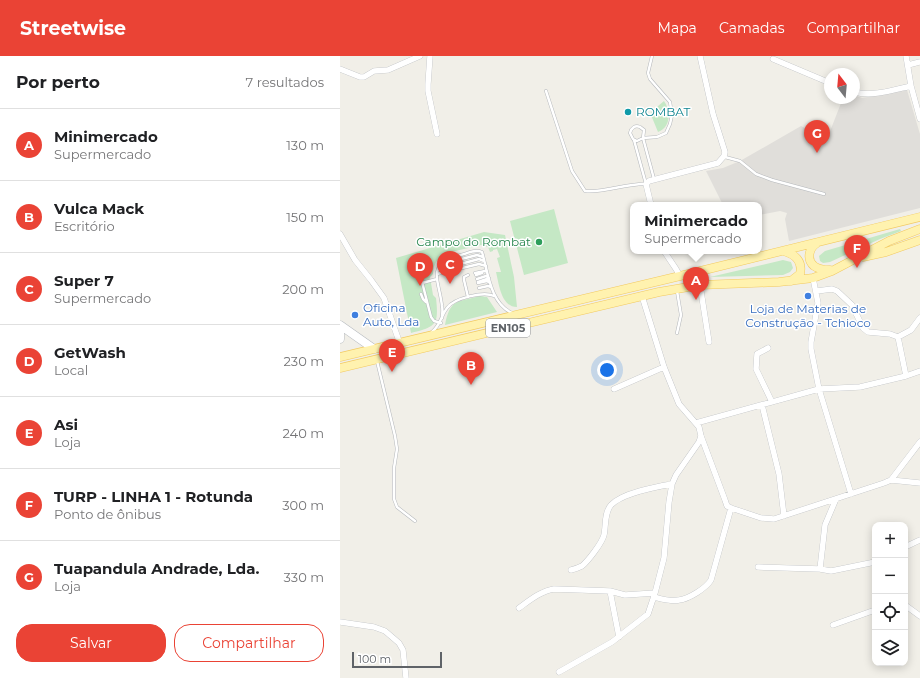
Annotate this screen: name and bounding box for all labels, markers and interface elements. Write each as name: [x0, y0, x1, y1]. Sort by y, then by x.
text: Streetwise: [20, 17, 126, 40]
text: Mapa: [658, 19, 697, 37]
text: Camadas: [719, 19, 785, 37]
text: Compartilhar: [807, 19, 900, 37]
north arrow: [824, 68, 860, 104]
text: Por perto: [16, 72, 100, 92]
text: 7 resultados: [246, 74, 324, 90]
place label: ROMBAT: [636, 104, 690, 119]
marker: ROMBAT: [623, 107, 633, 117]
pin: G: [804, 120, 830, 153]
text: Minimercado: [54, 127, 158, 146]
text: A: [24, 137, 34, 153]
text: 130 m: [286, 137, 324, 153]
text: Supermercado: [54, 146, 151, 162]
text: Vulca Mack: [54, 199, 144, 218]
popup: [630, 202, 762, 254]
text: B: [24, 209, 34, 225]
text: 150 m: [286, 209, 324, 225]
text: Minimercado: [644, 211, 748, 230]
text: Escritório: [54, 218, 115, 234]
text: Supermercado: [644, 230, 741, 246]
place label: Campo do Rombat: [416, 234, 531, 249]
pin: F: [844, 235, 870, 268]
marker: Campo do Rombat: [534, 237, 544, 247]
pin: C: [437, 251, 463, 284]
pin: D: [407, 253, 433, 286]
pin: A: [683, 267, 709, 300]
text: Super 7: [54, 271, 114, 290]
text: C: [24, 281, 34, 297]
text: 200 m: [282, 281, 324, 297]
text: Supermercado: [54, 290, 151, 306]
marker: Loja de Materias de Construção - Tchioco: [803, 291, 813, 301]
place label: Oficina Auto, Lda: [363, 300, 419, 329]
place label: Loja de Materias de Construção - Tchioco: [745, 301, 871, 330]
marker: Oficina Auto, Lda: [350, 310, 360, 320]
road number: EN105: [486, 319, 530, 337]
pin: E: [379, 339, 405, 372]
text: GetWash: [54, 343, 126, 362]
pin: B: [458, 352, 484, 385]
text: D: [24, 353, 34, 369]
text: 230 m: [283, 353, 324, 369]
your location: [597, 360, 617, 380]
text: Local: [54, 362, 88, 378]
text: Asi: [54, 415, 78, 434]
text: E: [25, 425, 33, 441]
text: 240 m: [283, 425, 324, 441]
text: Loja: [54, 434, 81, 450]
text: TURP - LINHA 1 - Rotunda: [54, 487, 253, 506]
text: F: [25, 497, 33, 513]
text: 300 m: [282, 497, 324, 513]
text: Ponto de ônibus: [54, 506, 161, 522]
map controls: [872, 522, 908, 666]
button: +: [872, 522, 908, 558]
button: −: [872, 558, 908, 594]
text: Tuapandula Andrade, Lda.: [54, 559, 259, 578]
text: G: [24, 569, 34, 585]
text: 330 m: [284, 569, 324, 585]
text: Loja: [54, 578, 81, 594]
button: locate: [872, 594, 908, 630]
button: Salvar: [16, 624, 166, 662]
button: Compartilhar: [174, 624, 324, 662]
button: layers: [872, 630, 908, 666]
scale bar: [352, 650, 442, 669]
text: 100 m: [358, 652, 391, 666]

